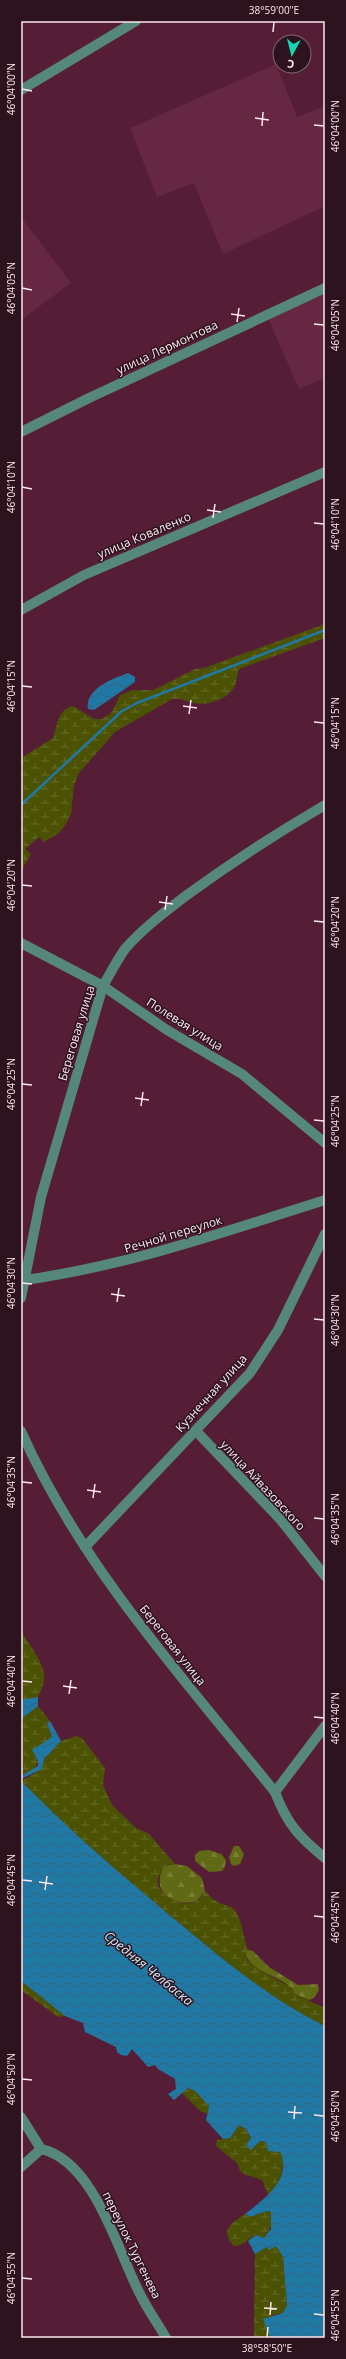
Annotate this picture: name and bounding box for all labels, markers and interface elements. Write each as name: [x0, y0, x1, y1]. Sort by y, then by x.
text: 38°59'00"E: [249, 3, 299, 17]
north arrow: [272, 34, 312, 74]
text: С: [286, 57, 295, 72]
text: 46°04'00"N: [4, 63, 18, 115]
text: 46°04'00"N: [328, 100, 342, 152]
text: 46°04'05"N: [4, 262, 18, 314]
text: 46°04'05"N: [328, 299, 342, 351]
street label: улица Лермонтова: [113, 316, 221, 378]
text: 46°04'10"N: [4, 461, 18, 513]
text: 46°04'10"N: [328, 498, 342, 550]
street label: улица Коваленко: [94, 508, 194, 562]
text: 46°04'15"N: [4, 660, 18, 712]
text: 46°04'15"N: [328, 697, 342, 749]
text: 46°04'20"N: [4, 859, 18, 911]
text: 46°04'20"N: [328, 896, 342, 948]
street label: Береговая улица: [53, 983, 99, 1083]
street label: Полевая улица: [143, 994, 227, 1054]
text: 46°04'25"N: [4, 1058, 18, 1110]
text: 46°04'25"N: [328, 1095, 342, 1147]
street label: Речной переулок: [122, 1211, 225, 1257]
text: 46°04'30"N: [4, 1257, 18, 1309]
text: 46°04'30"N: [328, 1294, 342, 1346]
street label: Кузнечная улица: [171, 1350, 251, 1436]
street label: улица Айвазовского: [217, 1436, 309, 1534]
text: 46°04'35"N: [4, 1456, 18, 1508]
text: 46°04'35"N: [328, 1493, 342, 1545]
street label: Береговая улица: [136, 1601, 210, 1689]
text: 46°04'40"N: [4, 1655, 18, 1707]
text: 46°04'40"N: [328, 1692, 342, 1744]
text: 46°04'45"N: [4, 1854, 18, 1906]
text: 46°04'45"N: [328, 1891, 342, 1943]
water label: Средняя Челбаска: [101, 1927, 198, 2010]
text: 46°04'50"N: [4, 2053, 18, 2105]
text: 46°04'50"N: [328, 2090, 342, 2142]
street label: переулок Тургенева: [99, 2188, 165, 2302]
text: 46°04'55"N: [4, 2252, 18, 2304]
text: 46°04'55"N: [328, 2289, 342, 2341]
text: 38°58'50"E: [242, 2341, 292, 2355]

